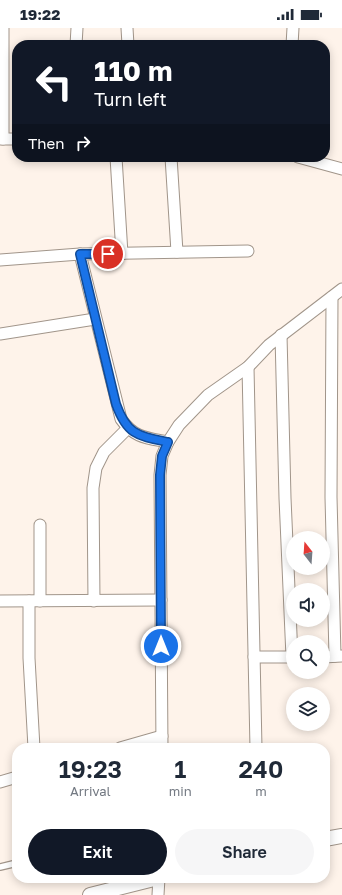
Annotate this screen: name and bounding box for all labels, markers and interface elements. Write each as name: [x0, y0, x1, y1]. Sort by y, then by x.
text: 19:22: [20, 5, 60, 23]
text: 110 m: [94, 54, 173, 87]
icon: left: [28, 56, 80, 108]
text: Turn left: [94, 88, 167, 110]
icon: right: [72, 132, 94, 154]
text: Then: [28, 134, 64, 152]
pin: [91, 237, 125, 271]
icon: arrive: [97, 243, 119, 265]
north arrow: [286, 531, 330, 575]
map controls: [286, 531, 330, 731]
button: sound: [286, 583, 330, 627]
position arrow: [140, 625, 182, 667]
button: search: [286, 635, 330, 679]
button: layers: [286, 687, 330, 731]
text: 19:23: [59, 754, 122, 783]
text: 1: [174, 754, 186, 783]
text: 240: [238, 754, 283, 783]
text: Arrival: [70, 783, 111, 799]
text: min: [169, 783, 192, 799]
text: m: [255, 783, 267, 799]
button: Exit: [28, 829, 167, 875]
button: Share: [175, 829, 314, 875]

